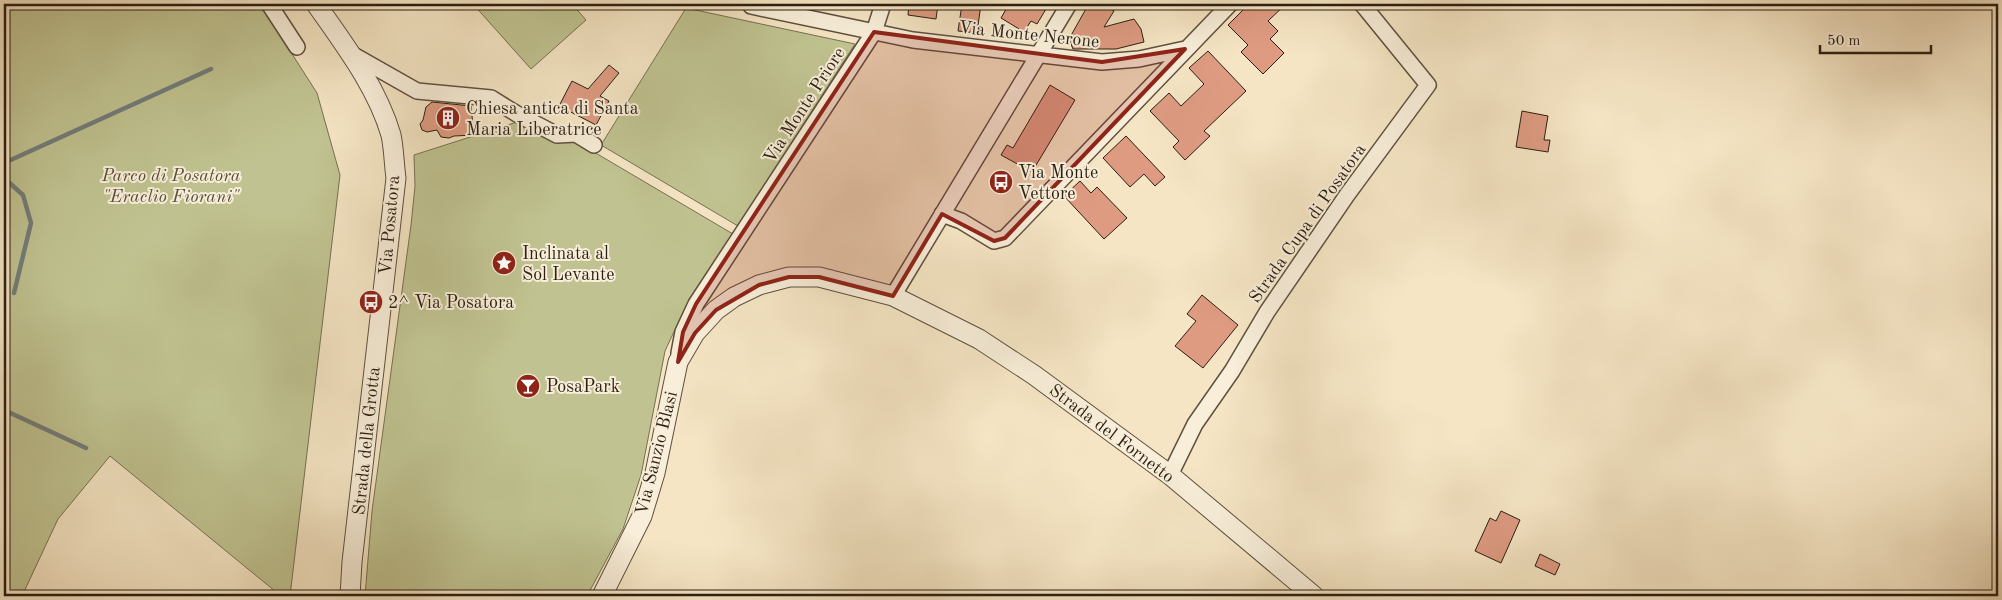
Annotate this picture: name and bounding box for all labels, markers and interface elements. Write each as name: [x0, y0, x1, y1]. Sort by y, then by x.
street label: Via Monte Nerone: [957, 19, 1100, 51]
scale bar: [1820, 22, 1931, 54]
text: 50 m: [1827, 34, 1861, 49]
street label: Via Monte Priore: [761, 44, 849, 167]
place label: Chiesa antica di Santa Maria Liberatrice: [466, 100, 639, 139]
building icon: Chiesa antica di Santa Maria Liberatrice: [435, 105, 461, 131]
street label: Strada Cupa di Posatora: [1246, 141, 1370, 306]
place label: Via Monte Vettore: [1018, 164, 1098, 203]
park label: Parco di Posatora "Eraclio Fiorani": [101, 167, 241, 206]
bus stop icon: Via Monte Vettore: [988, 169, 1014, 195]
street label: Via Posatora: [377, 174, 403, 276]
place label: Inclinata al Sol Levante: [522, 245, 614, 284]
place icon: Inclinata al Sol Levante: [491, 250, 517, 276]
bus stop icon: 2^ Via Posatora: [358, 289, 384, 315]
place label: 2^ Via Posatora: [388, 294, 514, 312]
street label: Strada della Grotta: [350, 366, 384, 516]
bar icon: PosaPark: [515, 373, 541, 399]
place label: PosaPark: [546, 378, 620, 396]
street label: Strada del Fornetto: [1046, 381, 1177, 487]
street label: Via Sanzio Blasi: [633, 389, 681, 517]

